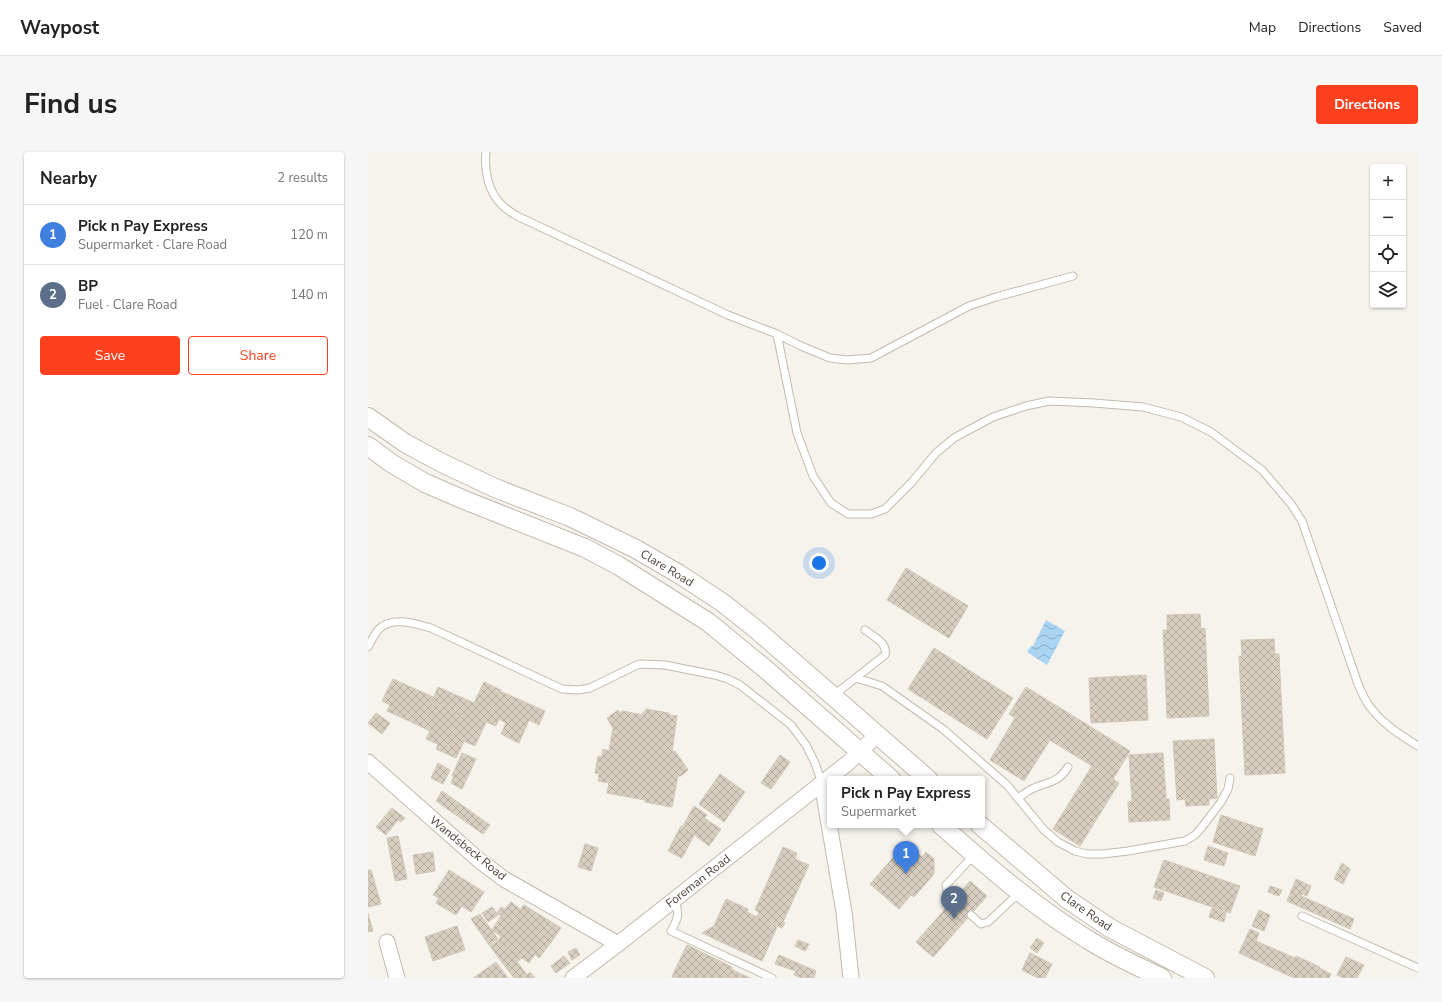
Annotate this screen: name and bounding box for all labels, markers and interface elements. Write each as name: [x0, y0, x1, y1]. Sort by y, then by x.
text: Waypost: [20, 15, 99, 41]
text: Map: [1249, 18, 1276, 37]
text: Directions: [1298, 18, 1361, 37]
text: Saved: [1383, 18, 1422, 37]
text: Find us: [24, 85, 118, 123]
button: Directions: [1316, 85, 1418, 124]
map controls: [1370, 164, 1406, 308]
button: +: [1370, 164, 1406, 200]
text: Nearby: [40, 167, 97, 190]
text: 2 results: [277, 169, 328, 187]
button: −: [1370, 200, 1406, 236]
text: Pick n Pay Express: [78, 216, 208, 236]
text: 1: [49, 226, 57, 244]
text: 120 m: [290, 226, 328, 244]
text: Supermarket · Clare Road: [78, 236, 227, 254]
button: locate: [1370, 236, 1406, 272]
button: layers: [1370, 272, 1406, 308]
text: BP: [78, 276, 98, 296]
text: 2: [49, 286, 57, 304]
text: 140 m: [290, 286, 328, 304]
text: Fuel · Clare Road: [78, 296, 177, 314]
button: Save: [40, 336, 180, 375]
button: Share: [188, 336, 328, 375]
street label: Clare Road: [637, 546, 697, 590]
your location: [809, 553, 829, 573]
popup: [827, 776, 985, 828]
text: Pick n Pay Express: [841, 783, 971, 803]
text: Supermarket: [841, 803, 916, 821]
street label: Wandsbeck Road: [426, 812, 510, 884]
pin: 1: [893, 841, 919, 874]
street label: Foreman Road: [662, 851, 734, 911]
pin: 2: [941, 886, 967, 919]
street label: Clare Road: [1057, 887, 1115, 935]

